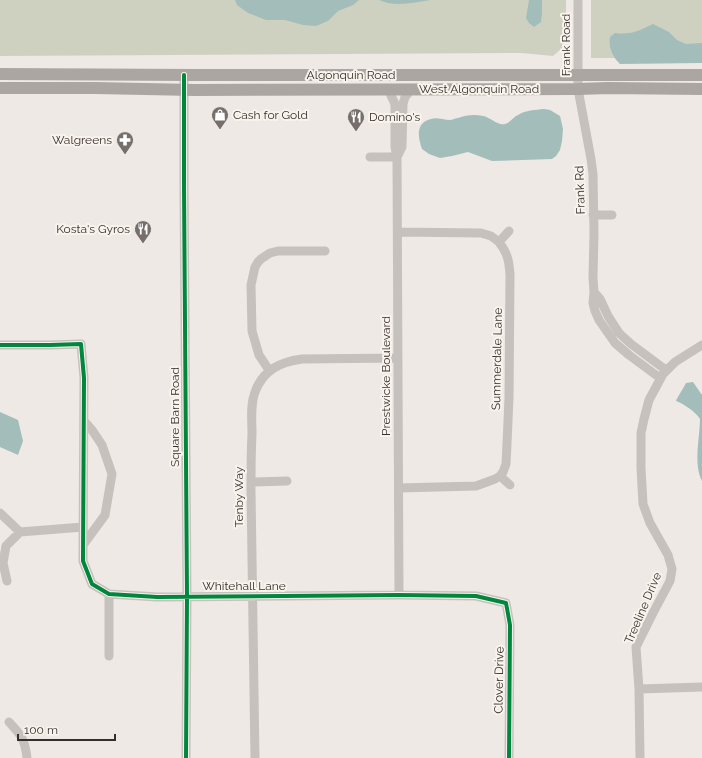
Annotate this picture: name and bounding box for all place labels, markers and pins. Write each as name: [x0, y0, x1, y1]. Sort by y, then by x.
shop icon: Cash for Gold: [210, 105, 230, 130]
restaurant icon: Domino's: [346, 107, 366, 132]
place label: Cash for Gold: [233, 108, 308, 122]
place label: Domino's: [369, 110, 421, 124]
pharmacy icon: Walgreens: [115, 130, 135, 155]
place label: Walgreens: [52, 133, 112, 147]
restaurant icon: Kosta's Gyros: [133, 219, 153, 244]
place label: Kosta's Gyros: [56, 222, 130, 236]

